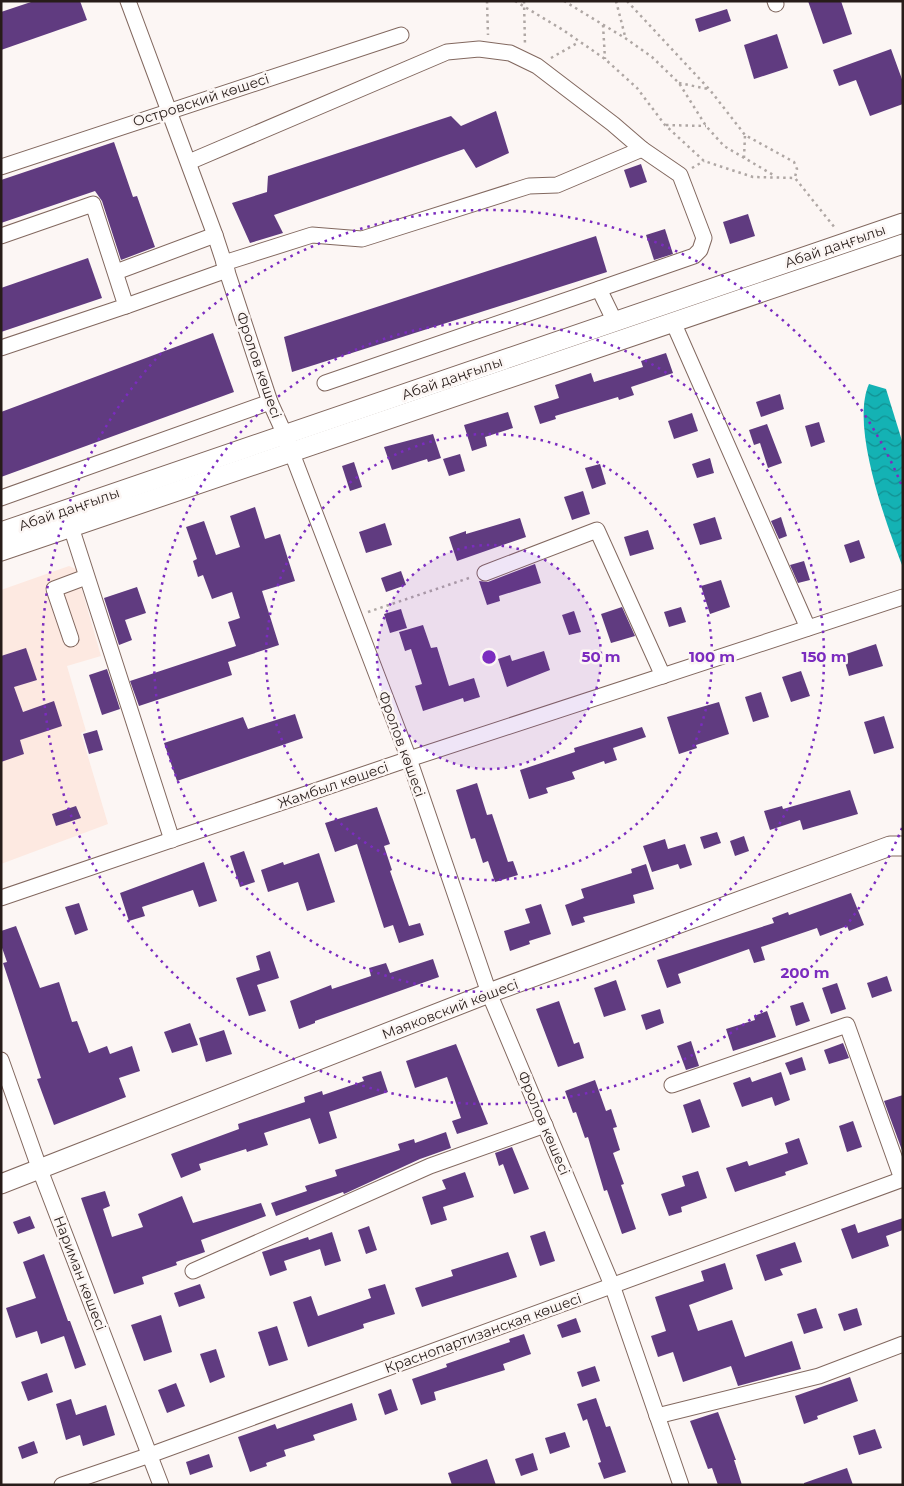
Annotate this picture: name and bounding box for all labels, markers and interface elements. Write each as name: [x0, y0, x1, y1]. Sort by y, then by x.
street label: Островский көшесі: [131, 69, 271, 131]
street label: Абай даңғылы: [782, 220, 888, 272]
street label: Фролов көшесі: [232, 309, 286, 421]
street label: Абай даңғылы: [399, 352, 505, 404]
street label: Абай даңғылы: [16, 483, 122, 535]
text: 50 m: [581, 647, 621, 666]
text: 100 m: [689, 647, 735, 666]
text: 150 m: [802, 647, 846, 666]
centre of rings: [480, 648, 498, 666]
street label: Фролов көшесі: [374, 689, 430, 799]
street label: Жамбыл көшесі: [275, 758, 391, 812]
text: 200 m: [780, 963, 830, 982]
street label: Маяковский көшесі: [379, 975, 521, 1043]
street label: Фролов көшесі: [514, 1068, 574, 1178]
street label: Нариман көшесі: [50, 1213, 110, 1333]
street label: Краснопартизанская көшесі: [382, 1289, 584, 1377]

